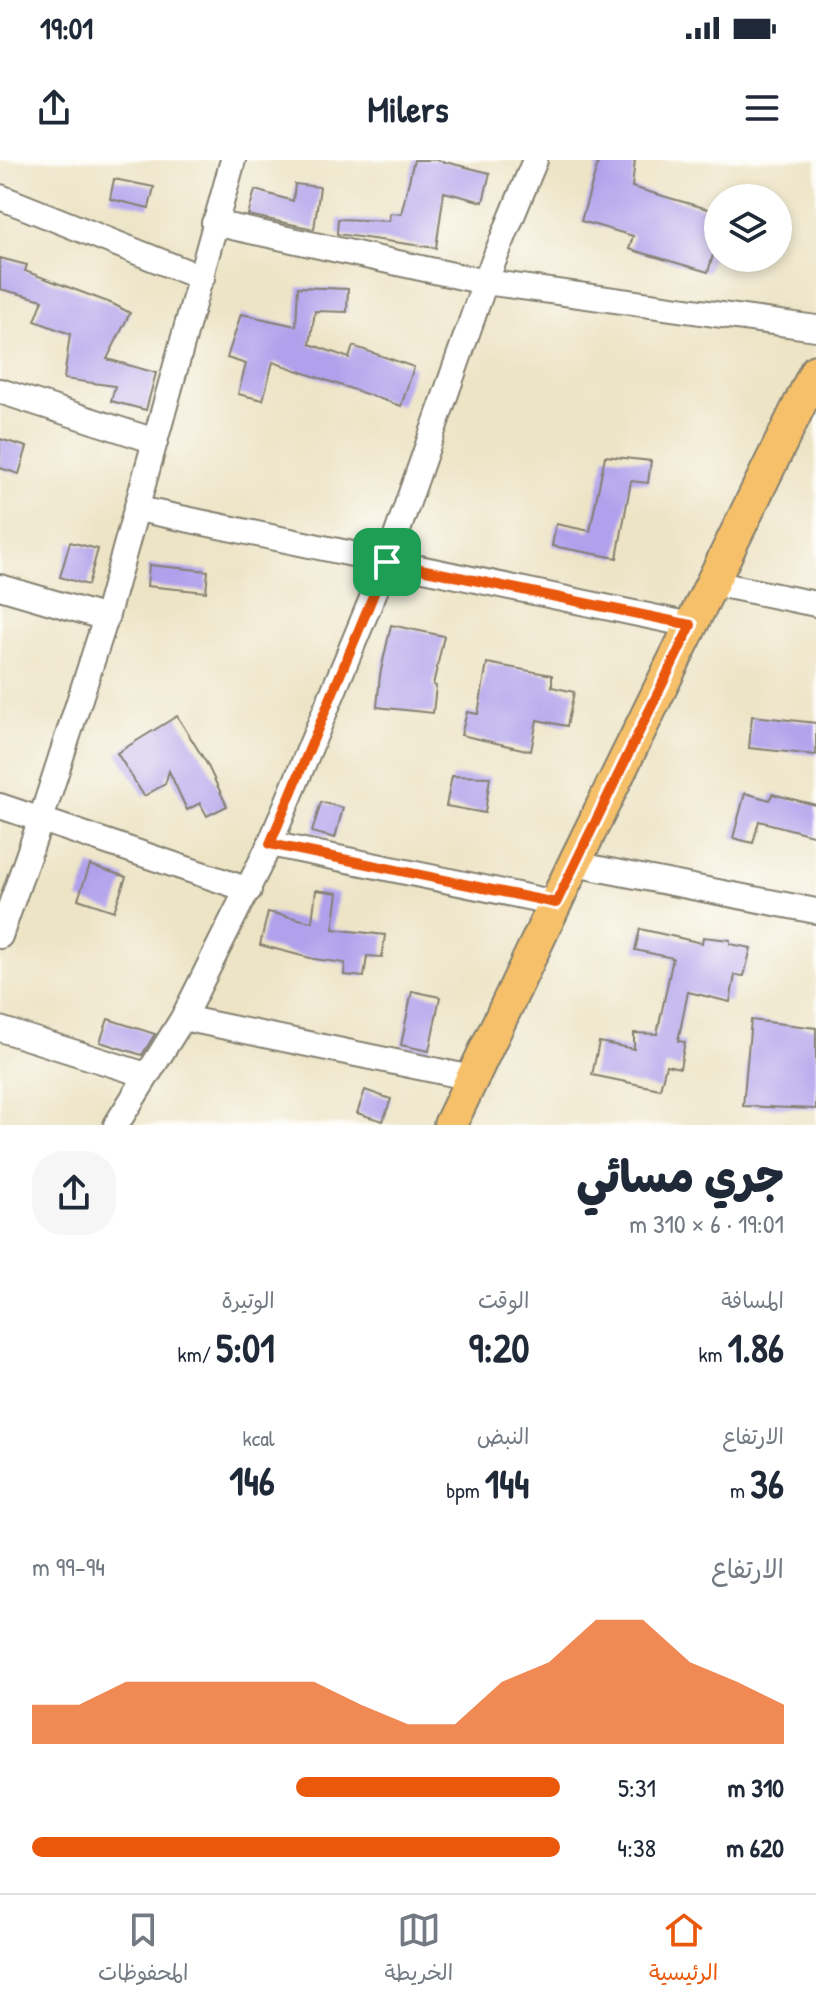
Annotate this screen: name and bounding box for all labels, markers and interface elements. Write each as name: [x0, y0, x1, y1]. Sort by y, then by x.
text: 19:01: [40, 8, 93, 48]
text: Milers: [367, 84, 449, 133]
icon: share: [32, 86, 76, 130]
icon: menu: [740, 86, 784, 130]
map controls: [704, 184, 792, 272]
button: layers: [704, 184, 792, 272]
pin: [353, 528, 421, 596]
icon: arrive: [365, 540, 409, 584]
text: جري مسائي: [576, 1146, 784, 1206]
button: share: [32, 1151, 116, 1235]
text: 19:01 · 6 × 310 m: [629, 1206, 784, 1241]
text: الوتيرة: [222, 1285, 275, 1315]
text: الوقت: [478, 1285, 529, 1315]
text: المسافة: [721, 1285, 784, 1315]
text: 5:01: [216, 1320, 275, 1374]
text: 9:20: [469, 1320, 529, 1374]
text: 1.86: [728, 1320, 784, 1374]
text: /km: [178, 1339, 216, 1369]
text: km: [698, 1339, 728, 1369]
text: النبض: [477, 1421, 529, 1451]
text: الارتفاع: [722, 1421, 784, 1451]
text: kcal: [243, 1423, 275, 1453]
text: 146: [229, 1453, 275, 1507]
text: 144: [485, 1456, 529, 1510]
text: 36: [750, 1456, 784, 1510]
text: bpm: [446, 1475, 485, 1505]
text: m: [730, 1475, 750, 1505]
text: 94–99 m: [32, 1549, 105, 1584]
text: الارتفاع: [711, 1551, 784, 1586]
text: 5:31: [618, 1770, 656, 1805]
text: 310 m: [728, 1770, 784, 1805]
text: 4:38: [617, 1830, 656, 1865]
text: 620 m: [726, 1830, 784, 1865]
tab: المحفوظات: [98, 1908, 189, 1992]
tab: الخريطة: [384, 1908, 453, 1992]
tab: الرئيسية: [649, 1908, 718, 1992]

